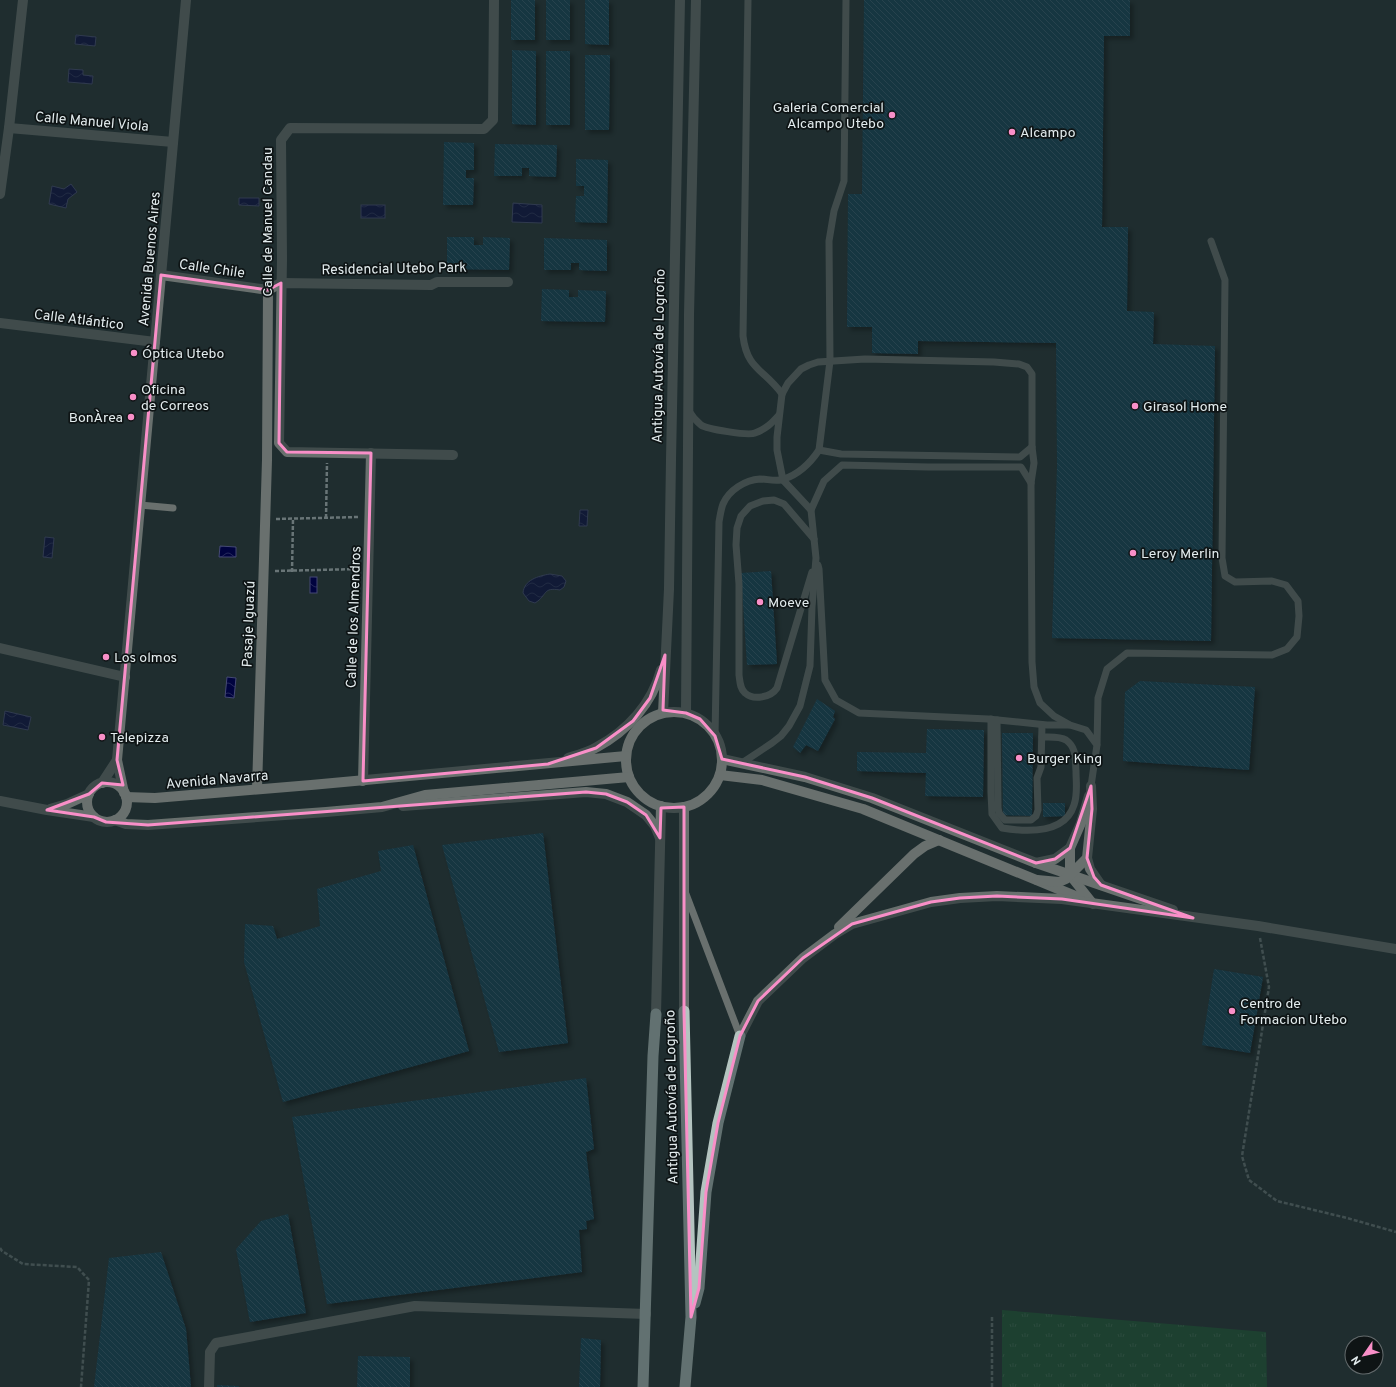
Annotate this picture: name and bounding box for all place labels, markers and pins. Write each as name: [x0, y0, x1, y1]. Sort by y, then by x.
place label: Galeria Comercial Alcampo Utebo: [773, 100, 884, 133]
marker: Galeria Comercial Alcampo Utebo: [887, 110, 897, 120]
place label: Alcampo: [1020, 125, 1076, 142]
marker: Alcampo: [1007, 127, 1017, 137]
place label: Óptica Utebo: [142, 345, 225, 363]
marker: Óptica Utebo: [129, 348, 139, 358]
place label: Oficina de Correos: [141, 382, 209, 415]
marker: Oficina de Correos: [128, 392, 138, 402]
place label: Girasol Home: [1143, 399, 1227, 416]
marker: Girasol Home: [1130, 401, 1140, 411]
place label: BonÀrea: [69, 409, 123, 427]
marker: BonÀrea: [126, 412, 136, 422]
place label: Leroy Merlin: [1141, 546, 1219, 563]
marker: Leroy Merlin: [1128, 548, 1138, 558]
place label: Moeve: [768, 595, 809, 612]
marker: Moeve: [755, 597, 765, 607]
place label: Los olmos: [114, 650, 177, 667]
marker: Los olmos: [101, 652, 111, 662]
place label: Telepizza: [110, 730, 169, 747]
marker: Telepizza: [97, 732, 107, 742]
place label: Burger King: [1027, 751, 1102, 768]
marker: Burger King: [1014, 753, 1024, 763]
place label: Centro de Formacion Utebo: [1240, 996, 1347, 1029]
marker: Centro de Formacion Utebo: [1227, 1006, 1237, 1016]

